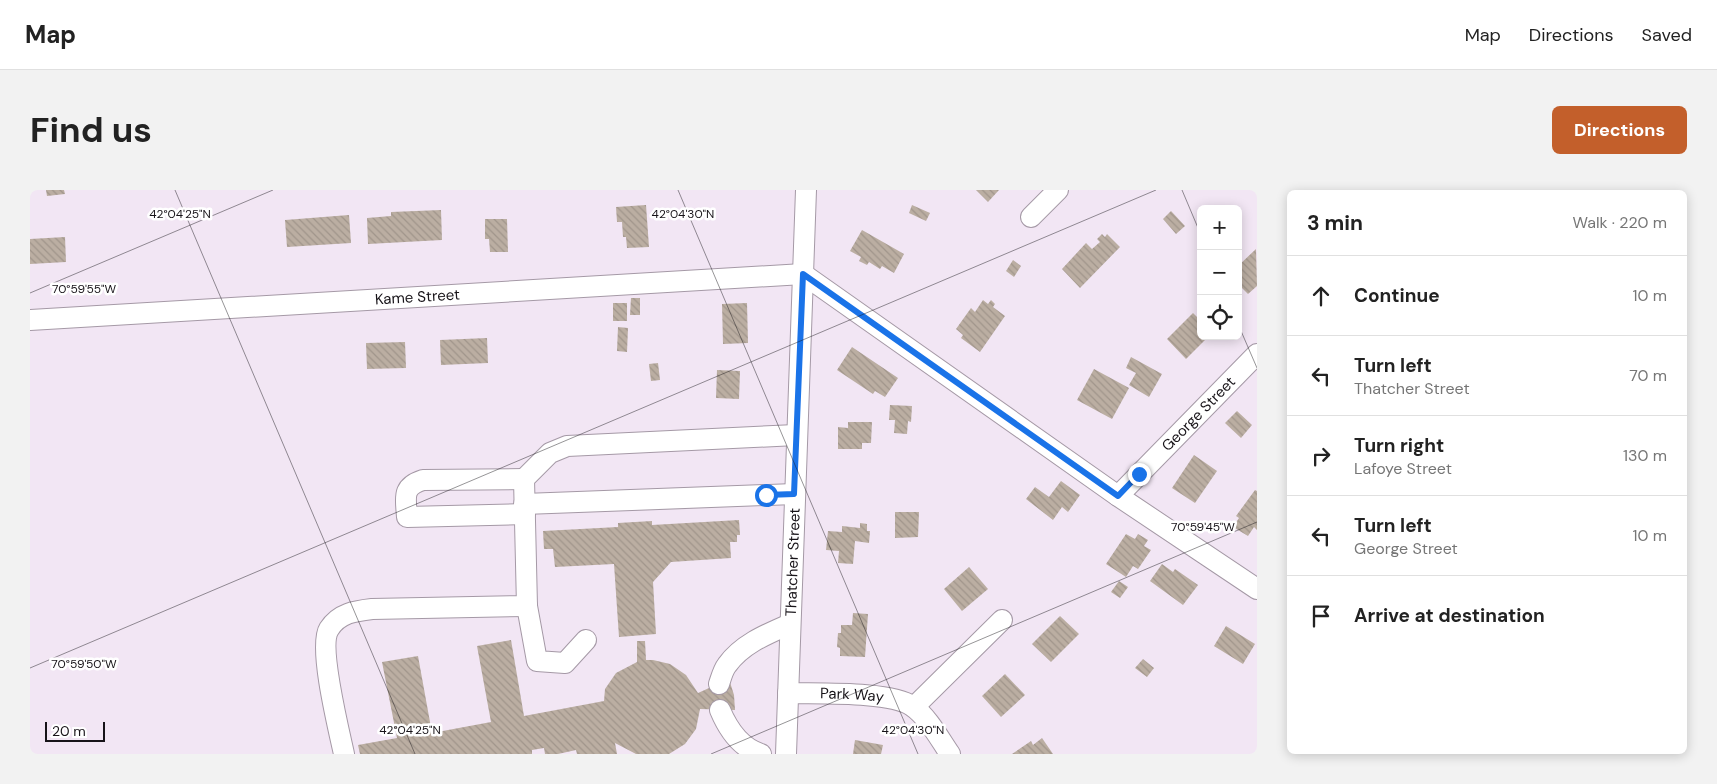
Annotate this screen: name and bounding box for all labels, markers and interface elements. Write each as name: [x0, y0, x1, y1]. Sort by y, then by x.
text: Map: [25, 19, 76, 50]
text: Map: [1465, 23, 1501, 47]
text: Directions: [1529, 23, 1614, 47]
text: Saved: [1642, 23, 1692, 47]
button: Directions: [1552, 106, 1687, 154]
text: Find us: [30, 107, 152, 153]
map controls: [1197, 205, 1242, 340]
button: +: [1197, 205, 1242, 250]
text: 42°04'25"N: [149, 206, 211, 222]
text: 42°04'30"N: [652, 206, 714, 222]
text: 3 min: [1307, 209, 1363, 237]
text: Walk · 220 m: [1573, 212, 1667, 233]
button: −: [1197, 250, 1242, 295]
text: 70°59'55"W: [52, 281, 116, 297]
icon: ahead: [1307, 282, 1335, 310]
text: Continue: [1354, 283, 1440, 308]
street label: Kame Street: [374, 284, 460, 309]
text: 10 m: [1633, 285, 1667, 306]
button: locate: [1197, 295, 1242, 340]
text: Turn left: [1354, 353, 1432, 378]
icon: left: [1307, 362, 1335, 390]
text: 70 m: [1629, 365, 1667, 386]
street label: George Street: [1157, 372, 1240, 456]
text: Thatcher Street: [1354, 378, 1470, 399]
text: Turn right: [1354, 433, 1444, 458]
icon: right: [1307, 442, 1335, 470]
text: 130 m: [1623, 445, 1667, 466]
text: Lafoye Street: [1354, 458, 1452, 479]
route end: [1128, 463, 1151, 486]
route start: [755, 484, 778, 507]
street label: Thatcher Street: [781, 507, 805, 617]
text: Turn left: [1354, 513, 1432, 538]
text: 70°59'45"W: [1171, 519, 1235, 535]
icon: left: [1307, 522, 1335, 550]
text: 10 m: [1633, 525, 1667, 546]
text: George Street: [1354, 538, 1458, 559]
icon: arrive: [1307, 602, 1335, 630]
text: Arrive at destination: [1354, 603, 1545, 628]
text: 70°59'50"W: [51, 656, 117, 672]
street label: Park Way: [820, 683, 886, 707]
scale bar: [45, 719, 105, 742]
text: 20 m: [52, 722, 86, 740]
text: 42°04'25"N: [379, 722, 441, 738]
text: 42°04'30"N: [882, 722, 944, 738]

